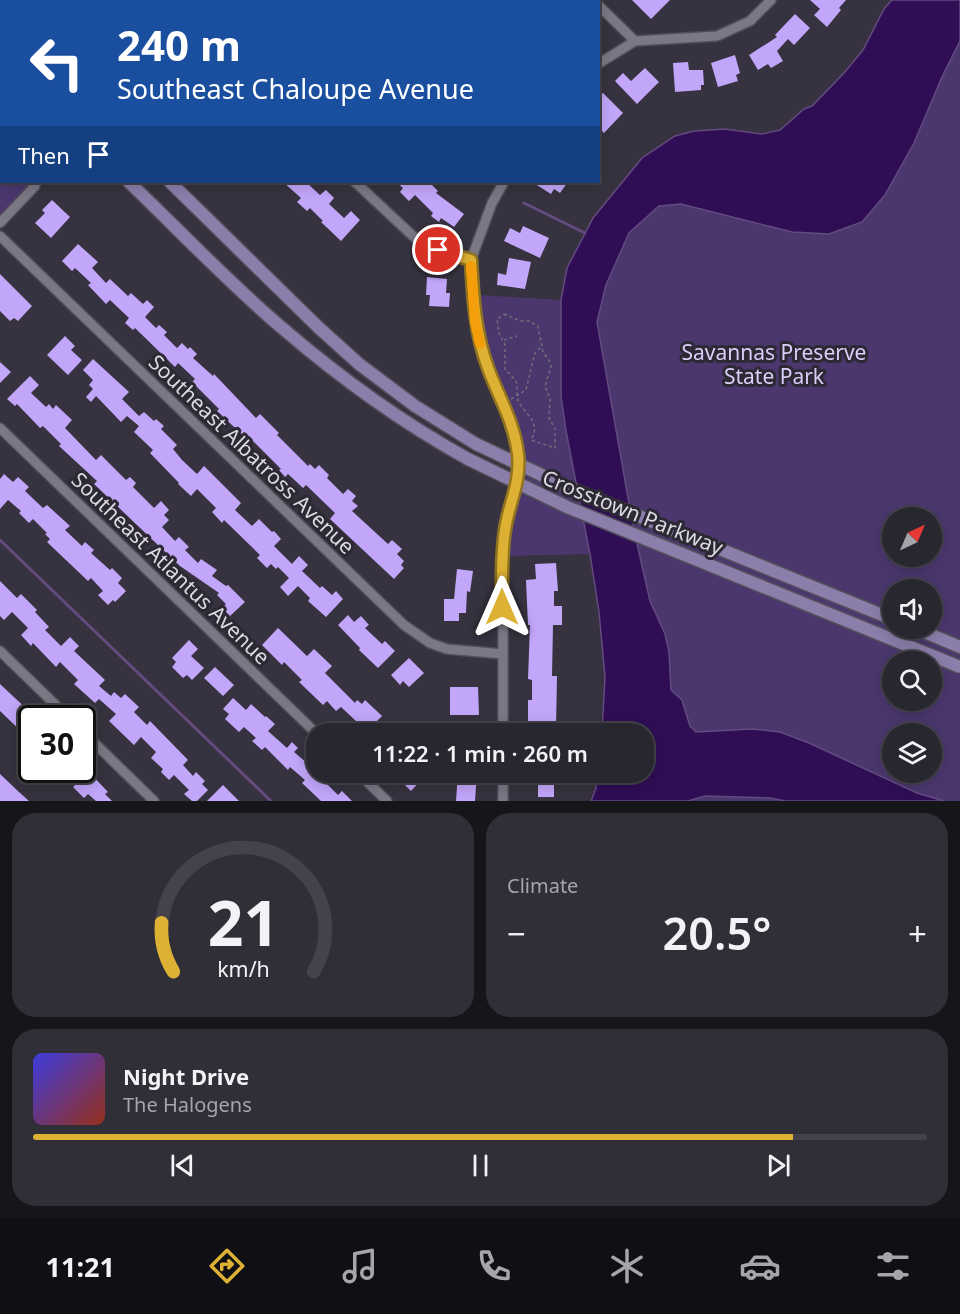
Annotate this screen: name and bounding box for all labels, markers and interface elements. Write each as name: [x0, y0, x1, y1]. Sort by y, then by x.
text: 240 m: [117, 16, 241, 73]
icon: left: [18, 24, 96, 102]
text: Southeast Chaloupe Avenue: [117, 70, 474, 107]
icon: arrive: [82, 138, 115, 171]
text: Then: [18, 140, 70, 170]
pin: [412, 224, 463, 275]
icon: arrive: [421, 233, 454, 266]
park label: Savannas Preserve State Park: [682, 338, 866, 390]
street label: Southeast Albatross Avenue: [143, 348, 361, 560]
street label: Crosstown Parkway: [538, 463, 728, 561]
street label: Southeast Atlantus Avenue: [66, 466, 276, 670]
north arrow: [882, 507, 942, 567]
map controls: [882, 507, 942, 783]
position arrow: [470, 575, 534, 639]
button: sound: [882, 579, 942, 639]
button: search: [882, 651, 942, 711]
speed limit sign: 30: [18, 705, 96, 783]
button: layers: [882, 723, 942, 783]
text: 11:22 · 1 min · 260 m: [372, 738, 588, 768]
text: Climate: [507, 872, 578, 899]
text: 21: [207, 879, 279, 964]
text: 20.5°: [663, 902, 771, 963]
text: −: [507, 911, 526, 956]
text: +: [908, 911, 927, 956]
text: km/h: [217, 954, 269, 983]
text: Night Drive: [123, 1061, 249, 1091]
text: The Halogens: [123, 1091, 252, 1118]
icon: previous: [166, 1149, 199, 1182]
icon: pause: [464, 1149, 497, 1182]
icon: next: [762, 1149, 795, 1182]
icon: directions: [206, 1245, 248, 1287]
icon: music: [339, 1245, 381, 1287]
icon: phone: [473, 1245, 515, 1287]
icon: climate: [606, 1245, 648, 1287]
icon: car: [739, 1245, 781, 1287]
icon: filters: [872, 1245, 914, 1287]
text: 11:21: [46, 1248, 115, 1285]

